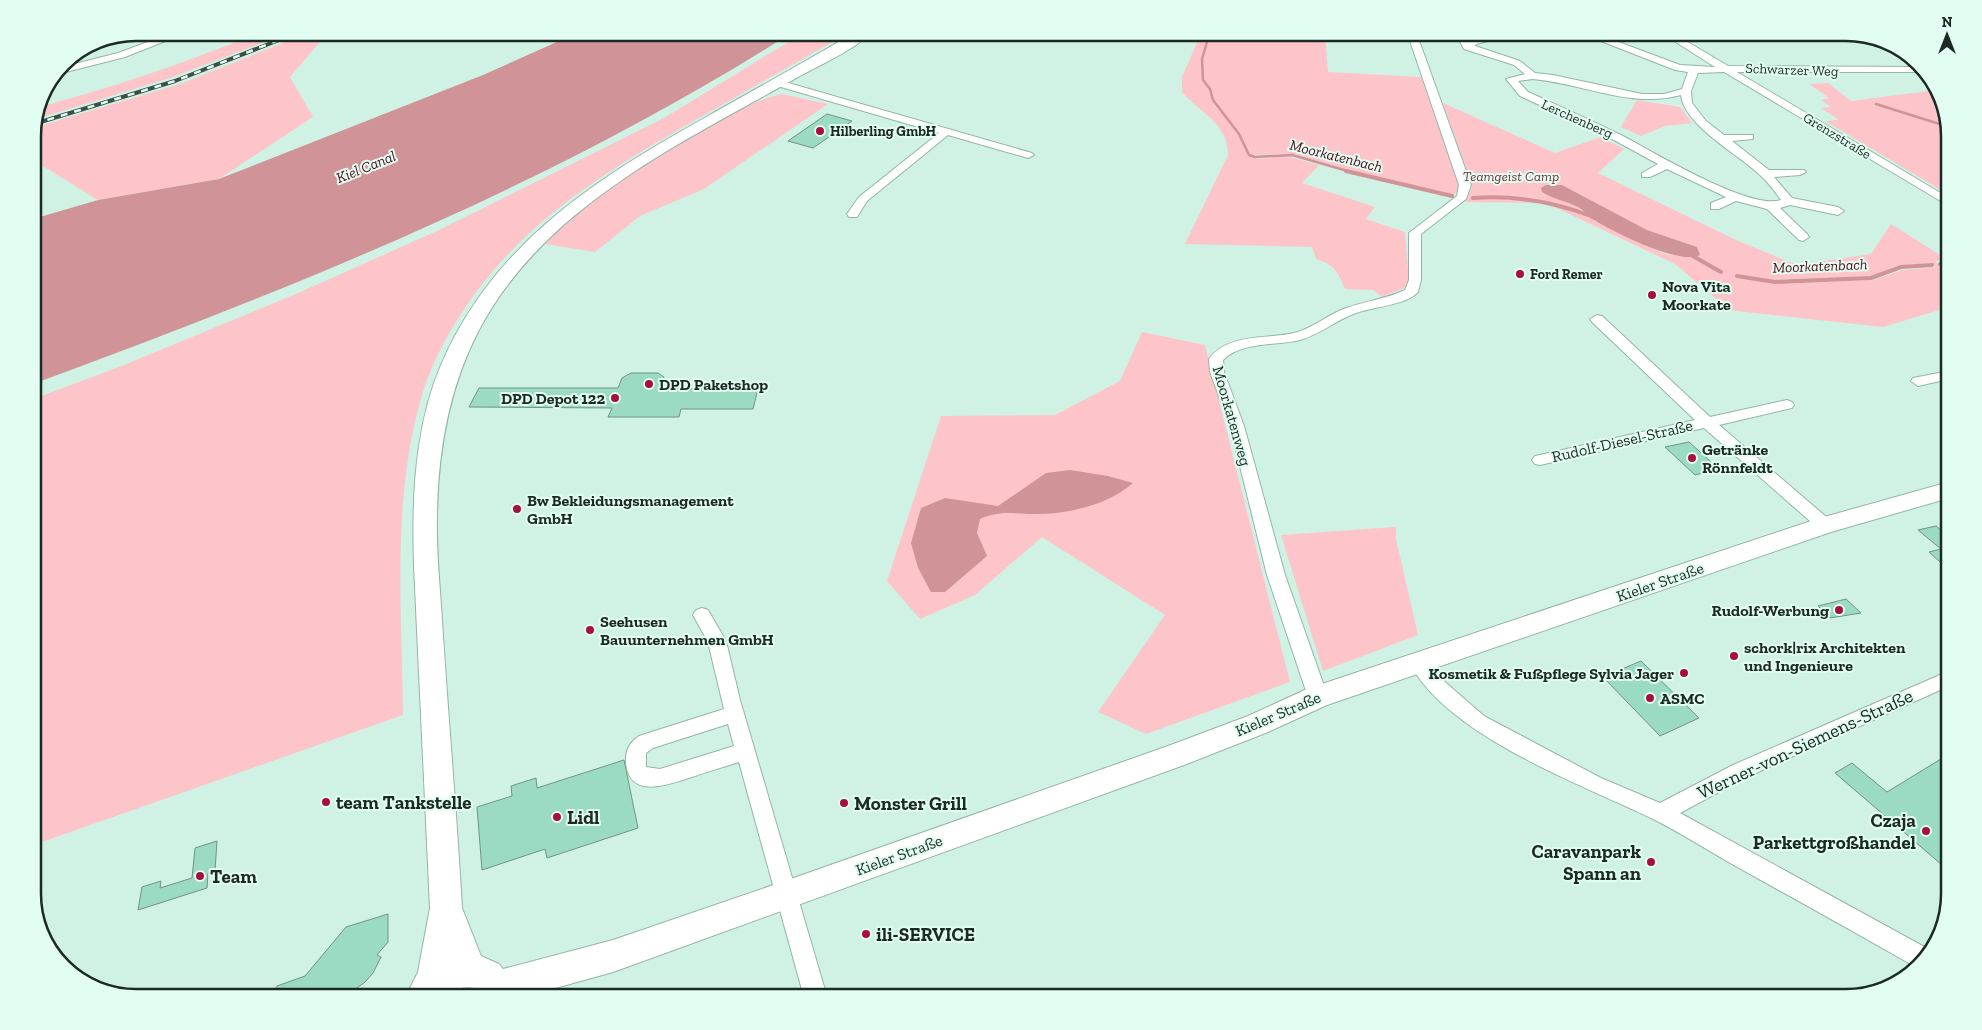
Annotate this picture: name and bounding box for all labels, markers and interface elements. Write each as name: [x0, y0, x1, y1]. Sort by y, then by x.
north arrow: [1922, 10, 1972, 60]
text: N: [1942, 14, 1953, 31]
street label: Schwarzer Weg: [1745, 60, 1839, 80]
street label: Lerchenberg: [1539, 96, 1616, 142]
street label: Grenzstraße: [1800, 109, 1874, 163]
place label: Hilberling GmbH: [830, 123, 937, 140]
marker: Hilberling GmbH: [814, 125, 826, 137]
water label: Moorkatenbach: [1288, 136, 1385, 176]
water label: Kiel Canal: [334, 147, 398, 187]
park label: Teamgeist Camp: [1463, 168, 1559, 185]
water label: Moorkatenbach: [1772, 255, 1868, 277]
place label: Ford Remer: [1530, 266, 1603, 283]
marker: Ford Remer: [1514, 268, 1526, 280]
place label: Nova Vita Moorkate: [1662, 277, 1731, 314]
marker: Nova Vita Moorkate: [1646, 289, 1658, 301]
street label: Moorkatenweg: [1209, 364, 1255, 469]
place label: DPD Paketshop: [659, 375, 768, 394]
marker: DPD Paketshop: [643, 378, 655, 390]
place label: DPD Depot 122: [501, 389, 605, 408]
marker: DPD Depot 122: [609, 392, 621, 404]
street label: Rudolf-Diesel-Straße: [1550, 416, 1694, 466]
place label: Getränke Rönnfeldt: [1702, 440, 1773, 477]
marker: Getränke Rönnfeldt: [1686, 452, 1698, 464]
place label: Bw Bekleidungsmanagement GmbH: [527, 491, 734, 528]
marker: Bw Bekleidungsmanagement GmbH: [511, 503, 523, 515]
street label: Kieler Straße: [1614, 558, 1706, 606]
place label: Rudolf-Werbung: [1712, 601, 1829, 620]
marker: Rudolf-Werbung: [1833, 604, 1845, 616]
place label: Seehusen Bauunternehmen GmbH: [600, 612, 774, 649]
marker: Seehusen Bauunternehmen GmbH: [584, 624, 596, 636]
place label: schork|rix Architekten und Ingenieure: [1744, 638, 1906, 675]
marker: schork|rix Architekten und Ingenieure: [1728, 650, 1740, 662]
place label: Kosmetik & Fußpflege Sylvia Jager: [1428, 664, 1674, 683]
marker: Kosmetik & Fußpflege Sylvia Jager: [1678, 667, 1690, 679]
street label: Werner-von-Siemens-Straße: [1694, 684, 1917, 804]
street label: Kieler Straße: [1232, 687, 1324, 741]
place label: ASMC: [1660, 689, 1704, 708]
marker: ASMC: [1644, 692, 1656, 704]
place label: team Tankstelle: [336, 791, 472, 814]
place label: Monster Grill: [854, 792, 967, 815]
marker: team Tankstelle: [320, 796, 332, 808]
marker: Monster Grill: [838, 797, 850, 809]
place label: Lidl: [567, 806, 600, 829]
place label: Czaja Parkettgroßhandel: [1753, 809, 1917, 854]
marker: Lidl: [551, 811, 563, 823]
marker: Czaja Parkettgroßhandel: [1920, 825, 1932, 837]
street label: Kieler Straße: [853, 831, 945, 879]
place label: Caravanpark Spann an: [1531, 840, 1642, 885]
marker: Caravanpark Spann an: [1645, 856, 1657, 868]
place label: Team: [210, 865, 257, 888]
marker: Team: [194, 870, 206, 882]
place label: ili-SERVICE: [876, 923, 975, 946]
marker: ili-SERVICE: [860, 928, 872, 940]

